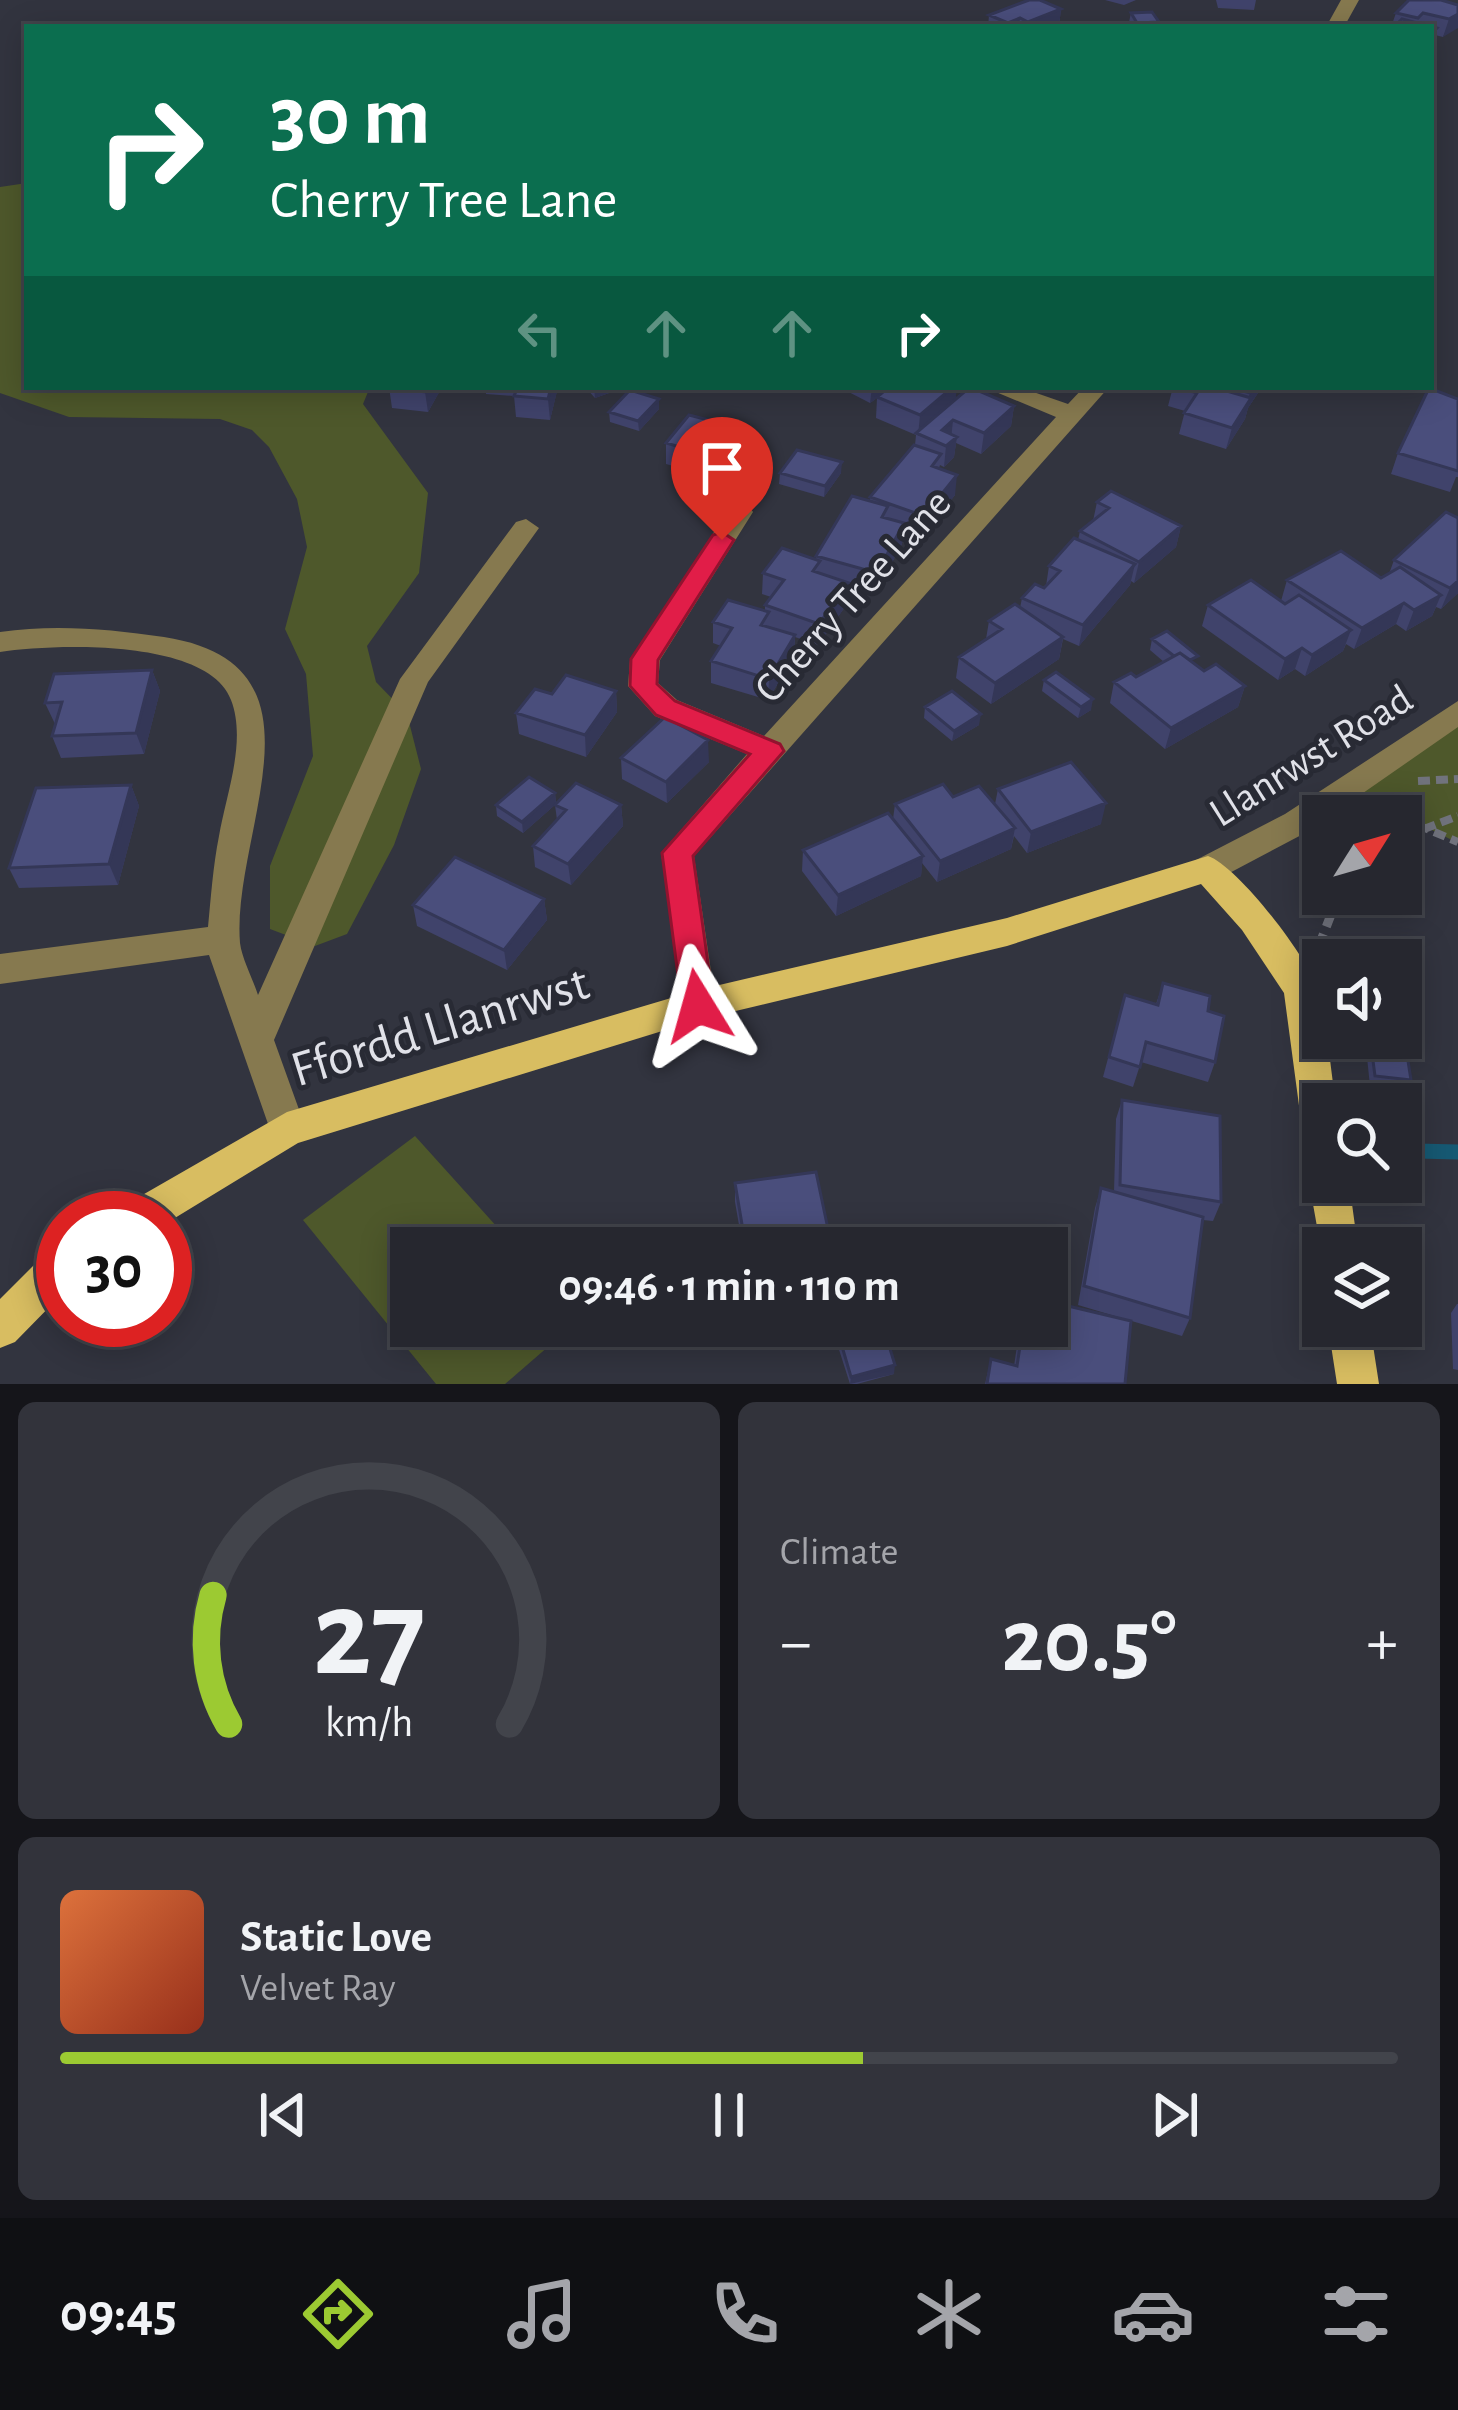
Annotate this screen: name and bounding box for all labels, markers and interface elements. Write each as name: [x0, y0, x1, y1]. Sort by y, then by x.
icon: right: [72, 72, 228, 228]
text: 30 m: [270, 76, 430, 160]
text: Cherry Tree Lane: [270, 174, 617, 228]
icon: left: [507, 300, 573, 366]
icon: ahead: [633, 300, 699, 366]
icon: ahead: [759, 300, 825, 366]
icon: right: [885, 300, 951, 366]
pin: [671, 417, 773, 540]
icon: arrive: [689, 435, 755, 501]
street label: Cherry Tree Lane: [747, 482, 959, 710]
street label: Llanrwst Road: [1202, 677, 1420, 835]
north arrow: [1302, 795, 1422, 915]
map controls: [1302, 795, 1422, 1347]
button: sound: [1302, 939, 1422, 1059]
position arrow: [635, 943, 761, 1069]
street label: Ffordd Llanrwst: [285, 958, 595, 1096]
button: search: [1302, 1083, 1422, 1203]
speed limit sign: 30: [36, 1191, 192, 1347]
button: layers: [1302, 1227, 1422, 1347]
text: 09:46 · 1 min · 110 m: [558, 1264, 900, 1309]
text: Climate: [780, 1533, 898, 1572]
text: 27: [313, 1573, 425, 1698]
text: 20.5°: [1001, 1598, 1177, 1688]
text: −: [780, 1610, 812, 1676]
text: +: [1366, 1610, 1398, 1676]
text: km/h: [325, 1701, 413, 1744]
text: Static Love: [240, 1915, 432, 1960]
text: Velvet Ray: [240, 1969, 396, 2008]
icon: previous: [250, 2082, 316, 2148]
icon: pause: [696, 2082, 762, 2148]
icon: next: [1142, 2082, 1208, 2148]
icon: directions: [296, 2272, 380, 2356]
icon: music: [500, 2272, 584, 2356]
icon: phone: [703, 2272, 787, 2356]
icon: climate: [907, 2272, 991, 2356]
icon: car: [1111, 2272, 1195, 2356]
icon: filters: [1314, 2272, 1398, 2356]
text: 09:45: [60, 2287, 177, 2341]

